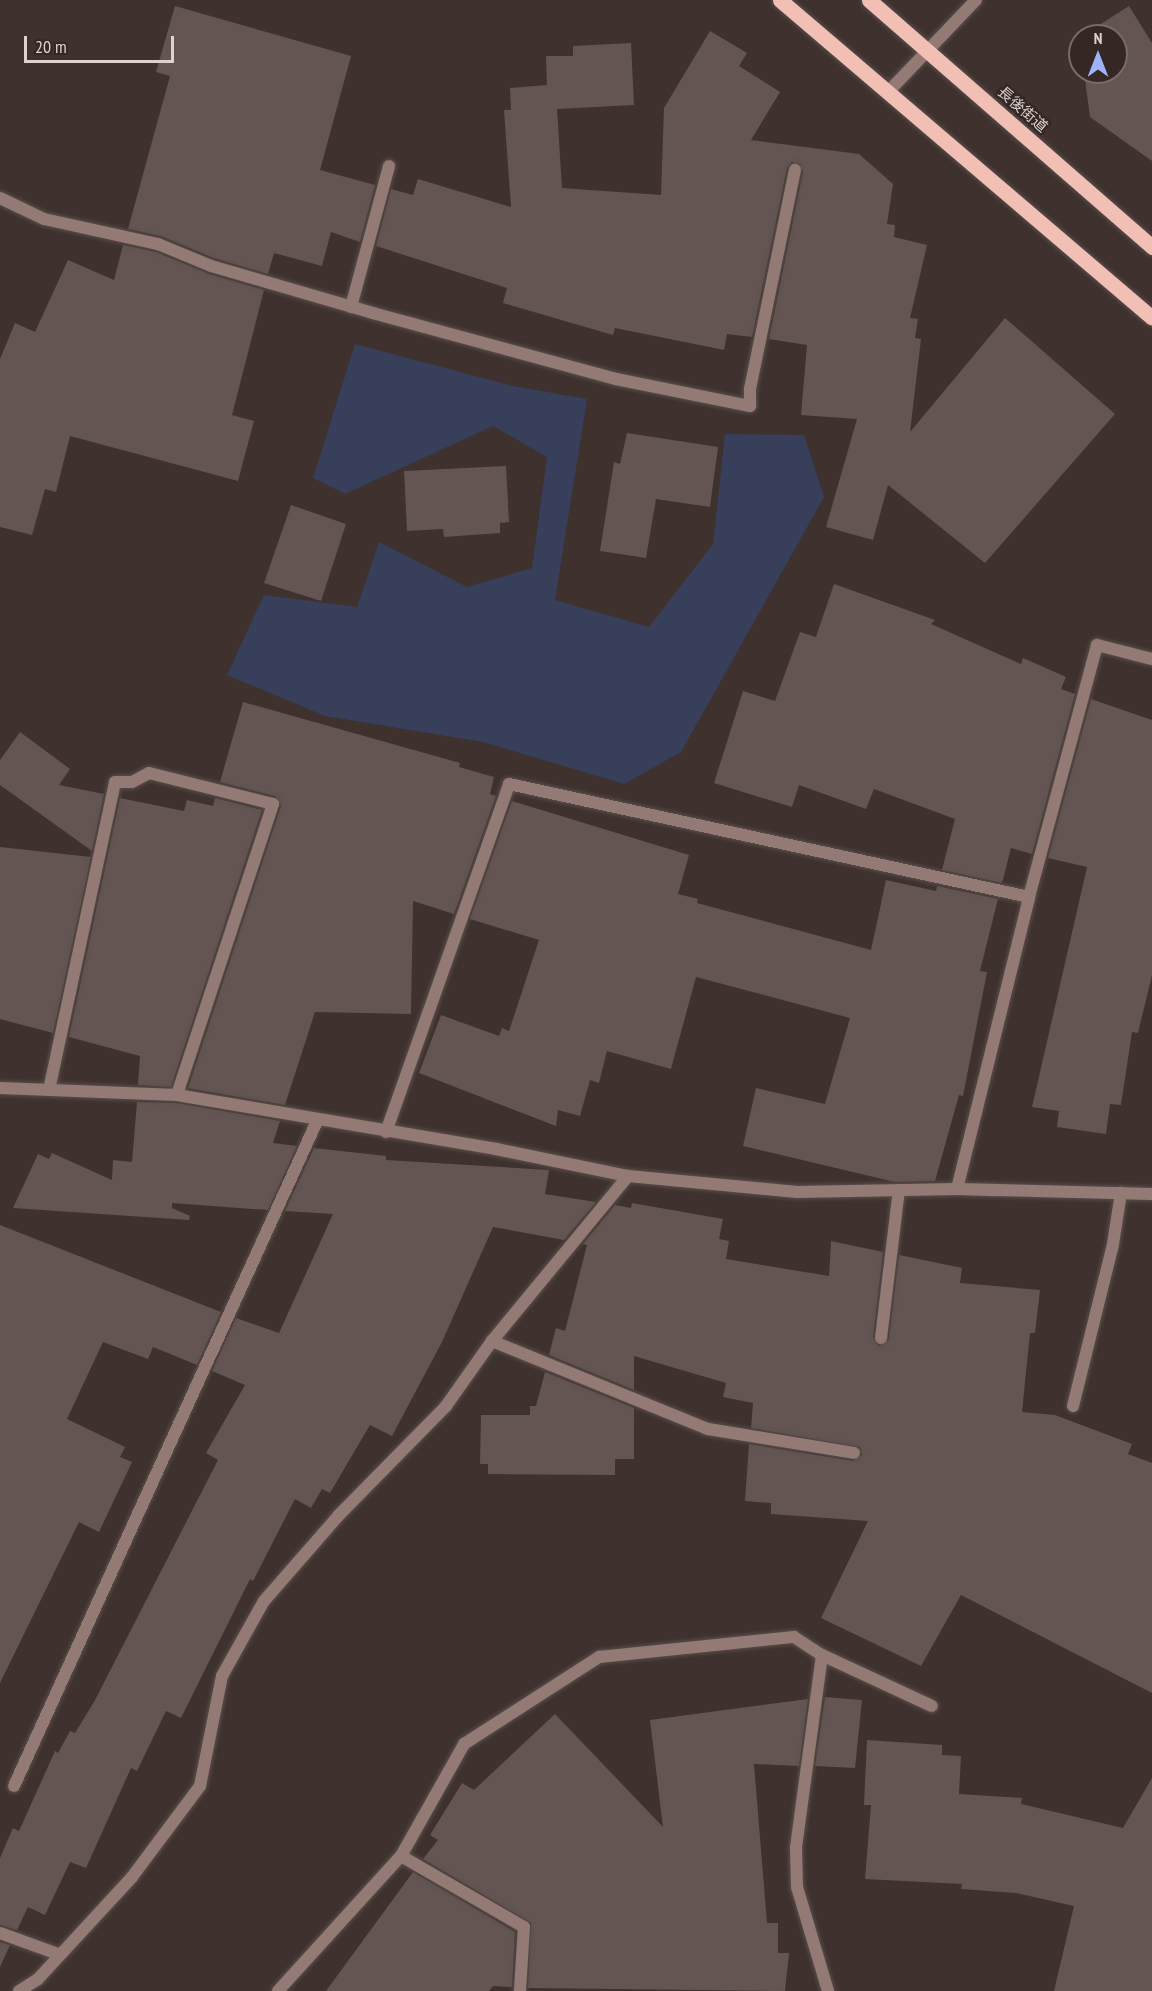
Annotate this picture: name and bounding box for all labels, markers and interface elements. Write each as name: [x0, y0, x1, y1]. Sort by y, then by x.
scale bar: [27, 24, 177, 62]
north arrow: [1068, 24, 1128, 84]
text: N: [1094, 28, 1102, 48]
text: 20 m: [35, 35, 67, 58]
street label: 長後街道: [994, 83, 1052, 135]

